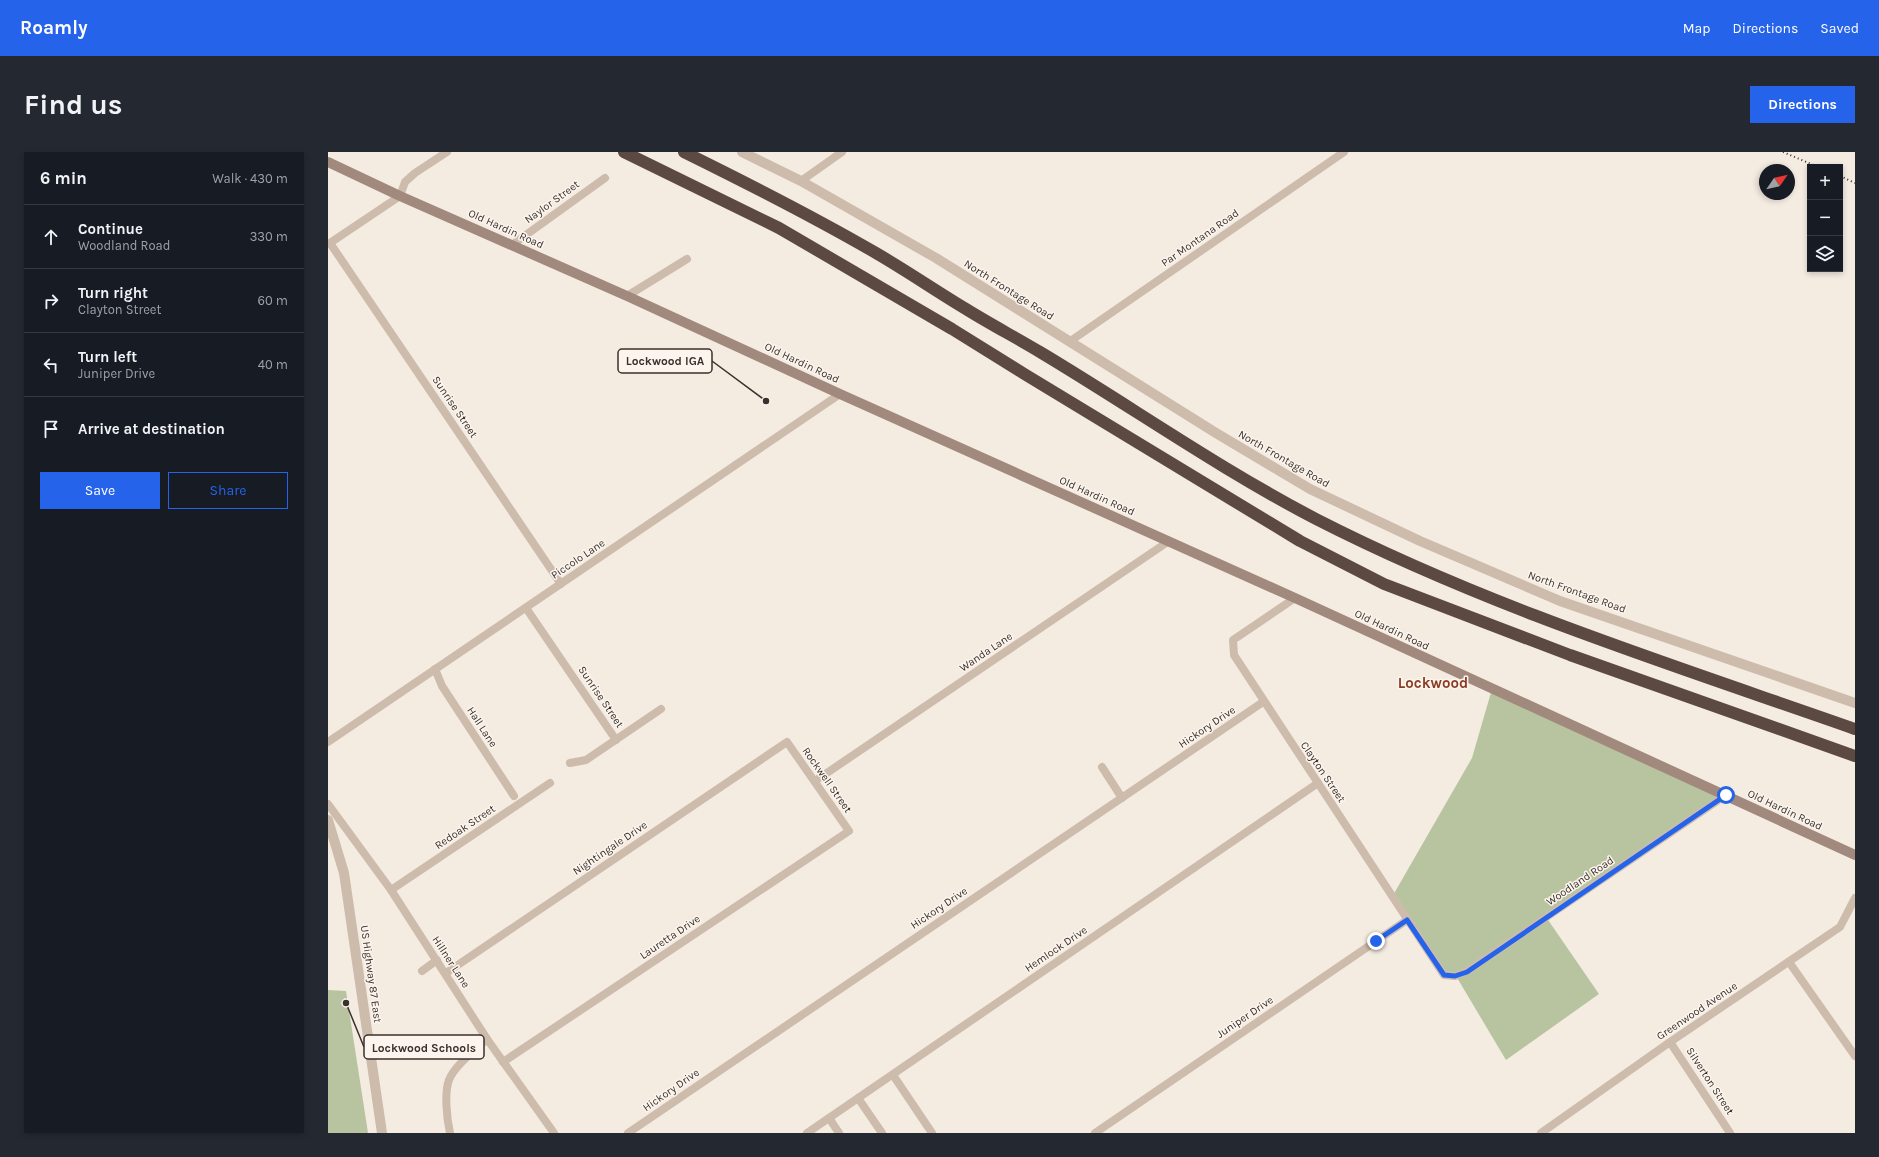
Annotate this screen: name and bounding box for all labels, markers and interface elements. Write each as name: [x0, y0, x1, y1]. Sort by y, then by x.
text: Roamly: [20, 17, 87, 39]
text: Map: [1683, 20, 1711, 37]
text: Directions: [1733, 20, 1798, 37]
text: Saved: [1820, 20, 1859, 37]
button: Directions: [1750, 86, 1855, 123]
text: Find us: [24, 88, 123, 121]
north arrow: [1759, 164, 1795, 200]
map controls: [1807, 164, 1843, 272]
button: +: [1807, 164, 1843, 200]
text: 6 min: [40, 168, 87, 188]
text: Walk · 430 m: [212, 171, 288, 186]
street label: Naylor Street: [522, 178, 582, 226]
button: −: [1807, 200, 1843, 236]
street label: Par Montana Road: [1159, 206, 1241, 270]
street label: Old Hardin Road: [466, 207, 546, 251]
text: Continue: [78, 220, 143, 238]
icon: ahead: [40, 226, 62, 248]
text: 330 m: [250, 229, 288, 244]
button: layers: [1807, 236, 1843, 272]
text: Woodland Road: [78, 238, 170, 253]
street label: North Frontage Road: [962, 257, 1056, 323]
text: Turn right: [78, 284, 148, 302]
icon: right: [40, 290, 62, 312]
text: 60 m: [258, 293, 288, 308]
text: Clayton Street: [78, 302, 161, 317]
street label: Old Hardin Road: [763, 340, 841, 386]
text: Turn left: [78, 348, 137, 366]
callout: Lockwood IGA: [618, 349, 712, 373]
icon: left: [40, 354, 62, 376]
text: Lockwood IGA: [626, 354, 705, 368]
text: 40 m: [258, 357, 288, 372]
text: Juniper Drive: [78, 366, 155, 381]
street label: Sunrise Street: [430, 374, 480, 440]
icon: arrive: [40, 418, 62, 440]
text: Arrive at destination: [78, 420, 225, 438]
street label: North Frontage Road: [1236, 428, 1332, 490]
button: Save: [40, 472, 160, 509]
button: Share: [168, 472, 288, 509]
street label: Old Hardin Road: [1057, 474, 1137, 518]
street label: Piccolo Lane: [549, 536, 608, 582]
street label: North Frontage Road: [1526, 568, 1628, 616]
street label: Old Hardin Road: [1353, 607, 1431, 653]
street label: Wanda Lane: [957, 629, 1015, 674]
street label: Sunrise Street: [576, 664, 626, 730]
district label: Lockwood: [1398, 674, 1468, 692]
street label: Hickory Drive: [1176, 703, 1238, 751]
street label: Hall Lane: [464, 704, 500, 750]
street label: Clayton Street: [1298, 739, 1348, 805]
street label: Rockwell Street: [800, 745, 854, 815]
route start: [1717, 786, 1735, 804]
street label: Old Hardin Road: [1746, 787, 1824, 833]
street label: Redoak Street: [432, 802, 498, 852]
street label: Nightingale Drive: [570, 818, 650, 878]
street label: Woodland Road: [1544, 854, 1616, 908]
street label: Hickory Drive: [908, 884, 970, 932]
street label: Lauretta Drive: [637, 912, 703, 962]
street label: Hemlock Drive: [1022, 923, 1090, 975]
street label: US Highway 87 East: [358, 924, 384, 1024]
route end: [1367, 932, 1385, 950]
street label: Hillner Lane: [429, 934, 473, 991]
street label: Greenwood Avenue: [1654, 979, 1740, 1043]
street label: Juniper Drive: [1214, 993, 1276, 1041]
callout: Lockwood Schools: [364, 1035, 484, 1059]
text: Lockwood Schools: [372, 1041, 476, 1055]
street label: Silverton Street: [1683, 1045, 1737, 1117]
street label: Hickory Drive: [640, 1066, 702, 1114]

